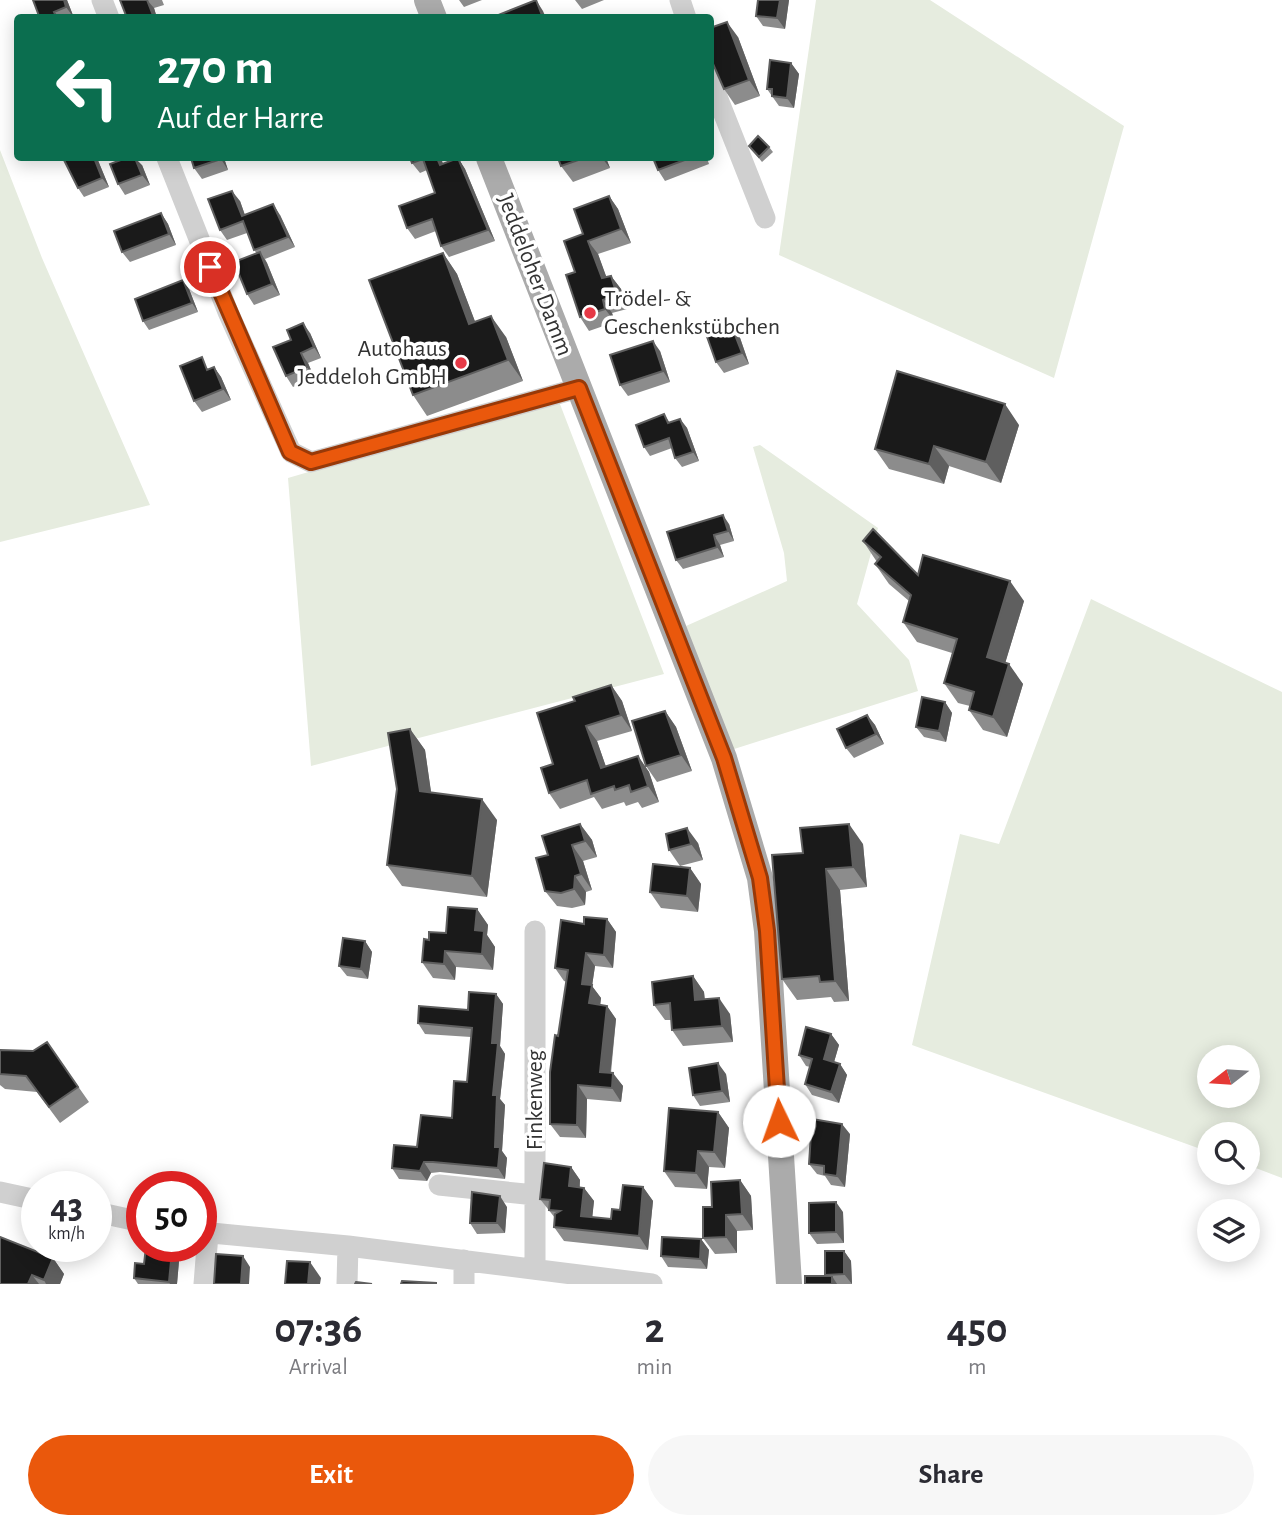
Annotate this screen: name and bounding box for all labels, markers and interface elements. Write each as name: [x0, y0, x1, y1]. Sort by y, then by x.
icon: left: [42, 42, 133, 133]
text: 270 m: [157, 44, 274, 93]
text: Auf der Harre: [157, 102, 324, 134]
street label: Jeddeloher Damm: [493, 191, 577, 359]
pin: [180, 237, 240, 297]
icon: arrive: [191, 248, 229, 286]
place label: Trödel- & Geschenkstübchen: [604, 287, 780, 339]
marker: Trödel- & Geschenkstübchen: [582, 305, 598, 321]
place label: Autohaus Jeddeloh GmbH: [298, 337, 447, 389]
marker: Autohaus Jeddeloh GmbH: [453, 355, 469, 371]
north arrow: [1197, 1045, 1260, 1108]
map controls: [1197, 1045, 1260, 1262]
street label: Finkenweg: [523, 1049, 547, 1150]
position arrow: [742, 1084, 816, 1158]
button: search: [1197, 1122, 1260, 1185]
speed limit sign: 50: [126, 1171, 217, 1262]
text: 43: [50, 1190, 83, 1225]
button: layers: [1197, 1199, 1260, 1262]
text: km/h: [48, 1225, 85, 1243]
text: 07:36: [274, 1308, 362, 1350]
text: 2: [645, 1308, 664, 1350]
text: 450: [947, 1308, 1008, 1350]
text: Arrival: [289, 1356, 348, 1379]
text: min: [637, 1356, 672, 1379]
text: m: [968, 1356, 986, 1379]
button: Exit: [28, 1435, 634, 1515]
button: Share: [648, 1435, 1254, 1515]

